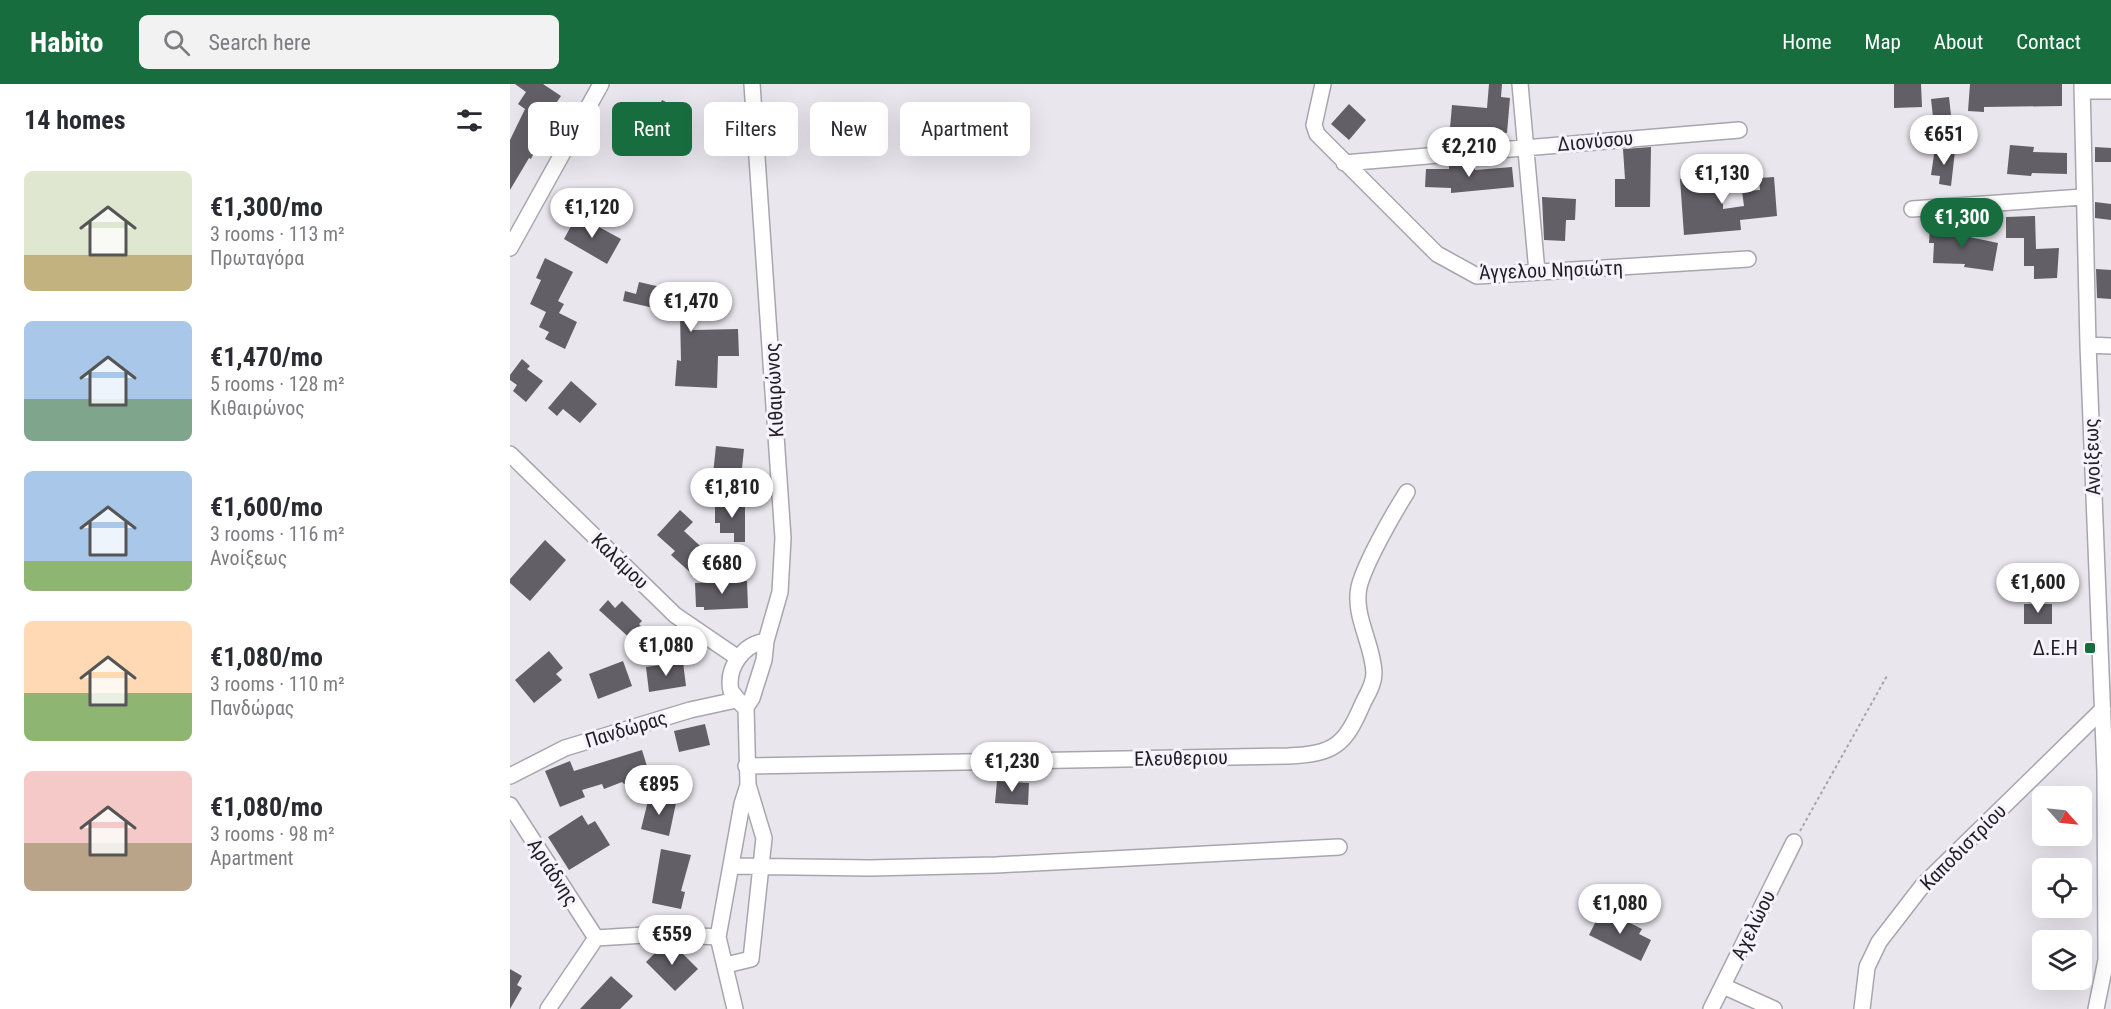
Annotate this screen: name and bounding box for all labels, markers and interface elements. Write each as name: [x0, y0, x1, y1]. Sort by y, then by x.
search box: [139, 15, 559, 69]
text: Habito: [30, 26, 103, 59]
icon: search: [160, 26, 193, 59]
text: Search here: [208, 30, 311, 55]
text: Home: [1782, 30, 1832, 54]
text: Map: [1865, 30, 1901, 54]
text: About: [1934, 30, 1983, 54]
text: Contact: [2016, 30, 2081, 54]
chip: Buy: [528, 102, 600, 156]
chip: Rent: [612, 102, 692, 156]
chip: Filters: [704, 102, 798, 156]
chip: New: [810, 102, 888, 156]
chip: Apartment: [900, 102, 1030, 156]
icon: filters: [453, 104, 486, 137]
text: 14 homes: [24, 105, 126, 135]
pin: €651: [1908, 115, 1980, 166]
text: €651: [1924, 122, 1964, 146]
street label: Διονύσου: [1556, 126, 1634, 156]
pin: €2,210: [1420, 127, 1518, 178]
text: €2,210: [1441, 134, 1497, 158]
pin: €1,130: [1673, 154, 1771, 205]
text: €1,130: [1694, 161, 1750, 185]
pin: €1,120: [543, 188, 641, 239]
text: €1,300/mo: [210, 192, 323, 222]
icon: home: [72, 195, 144, 267]
text: €1,120: [564, 195, 620, 219]
pin: €1,300: [1913, 198, 2011, 249]
text: €1,300: [1934, 205, 1990, 229]
text: 3 rooms · 113 m²: [210, 222, 345, 246]
text: Πρωταγόρα: [210, 246, 304, 270]
street label: Άγγελου Νησιώτη: [1479, 255, 1623, 285]
pin: €1,470: [642, 282, 740, 333]
text: €1,470: [663, 289, 719, 313]
text: €1,470/mo: [210, 342, 323, 372]
street label: Κιθαιρώνος: [760, 342, 788, 438]
icon: home: [72, 345, 144, 417]
text: 5 rooms · 128 m²: [210, 372, 345, 396]
text: Κιθαιρώνος: [210, 396, 305, 420]
street label: Ανοίξεως: [2079, 418, 2105, 496]
pin: €1,810: [683, 468, 781, 519]
text: €1,810: [704, 475, 760, 499]
text: €1,600/mo: [210, 492, 323, 522]
icon: home: [72, 495, 144, 567]
text: 3 rooms · 116 m²: [210, 522, 345, 546]
street label: Καλάμου: [587, 528, 653, 594]
pin: €680: [686, 544, 758, 595]
text: Ανοίξεως: [210, 546, 287, 570]
text: €680: [702, 551, 742, 575]
pin: €1,600: [1989, 563, 2087, 614]
text: €1,600: [2010, 570, 2066, 594]
pin: €1,080: [617, 626, 715, 677]
text: €1,080: [638, 633, 694, 657]
place label: Δ.Ε.Η: [2033, 636, 2078, 660]
marker: Δ.Ε.Η: [2083, 641, 2097, 655]
text: €1,080/mo: [210, 642, 323, 672]
icon: home: [72, 645, 144, 717]
text: 3 rooms · 110 m²: [210, 672, 345, 696]
text: Πανδώρας: [210, 696, 294, 720]
street label: Πανδώρας: [582, 705, 670, 753]
pin: €1,230: [963, 742, 1061, 793]
street label: Ελευθεριου: [1134, 745, 1228, 771]
text: €1,230: [984, 749, 1040, 773]
pin: €895: [623, 765, 695, 816]
text: €895: [639, 772, 679, 796]
north arrow: [2032, 786, 2092, 846]
map controls: [2032, 786, 2092, 990]
text: €1,080/mo: [210, 792, 323, 822]
icon: home: [72, 795, 144, 867]
street label: Καποδιστρίου: [1915, 799, 2011, 895]
text: 3 rooms · 98 m²: [210, 822, 335, 846]
street label: Αριάδνης: [522, 834, 584, 910]
text: Apartment: [210, 846, 294, 870]
button: locate: [2032, 858, 2092, 918]
pin: €1,080: [1571, 884, 1669, 935]
street label: Αχελώου: [1726, 886, 1780, 964]
text: €1,080: [1592, 891, 1648, 915]
pin: €559: [636, 915, 708, 966]
text: €559: [652, 922, 692, 946]
button: layers: [2032, 930, 2092, 990]

